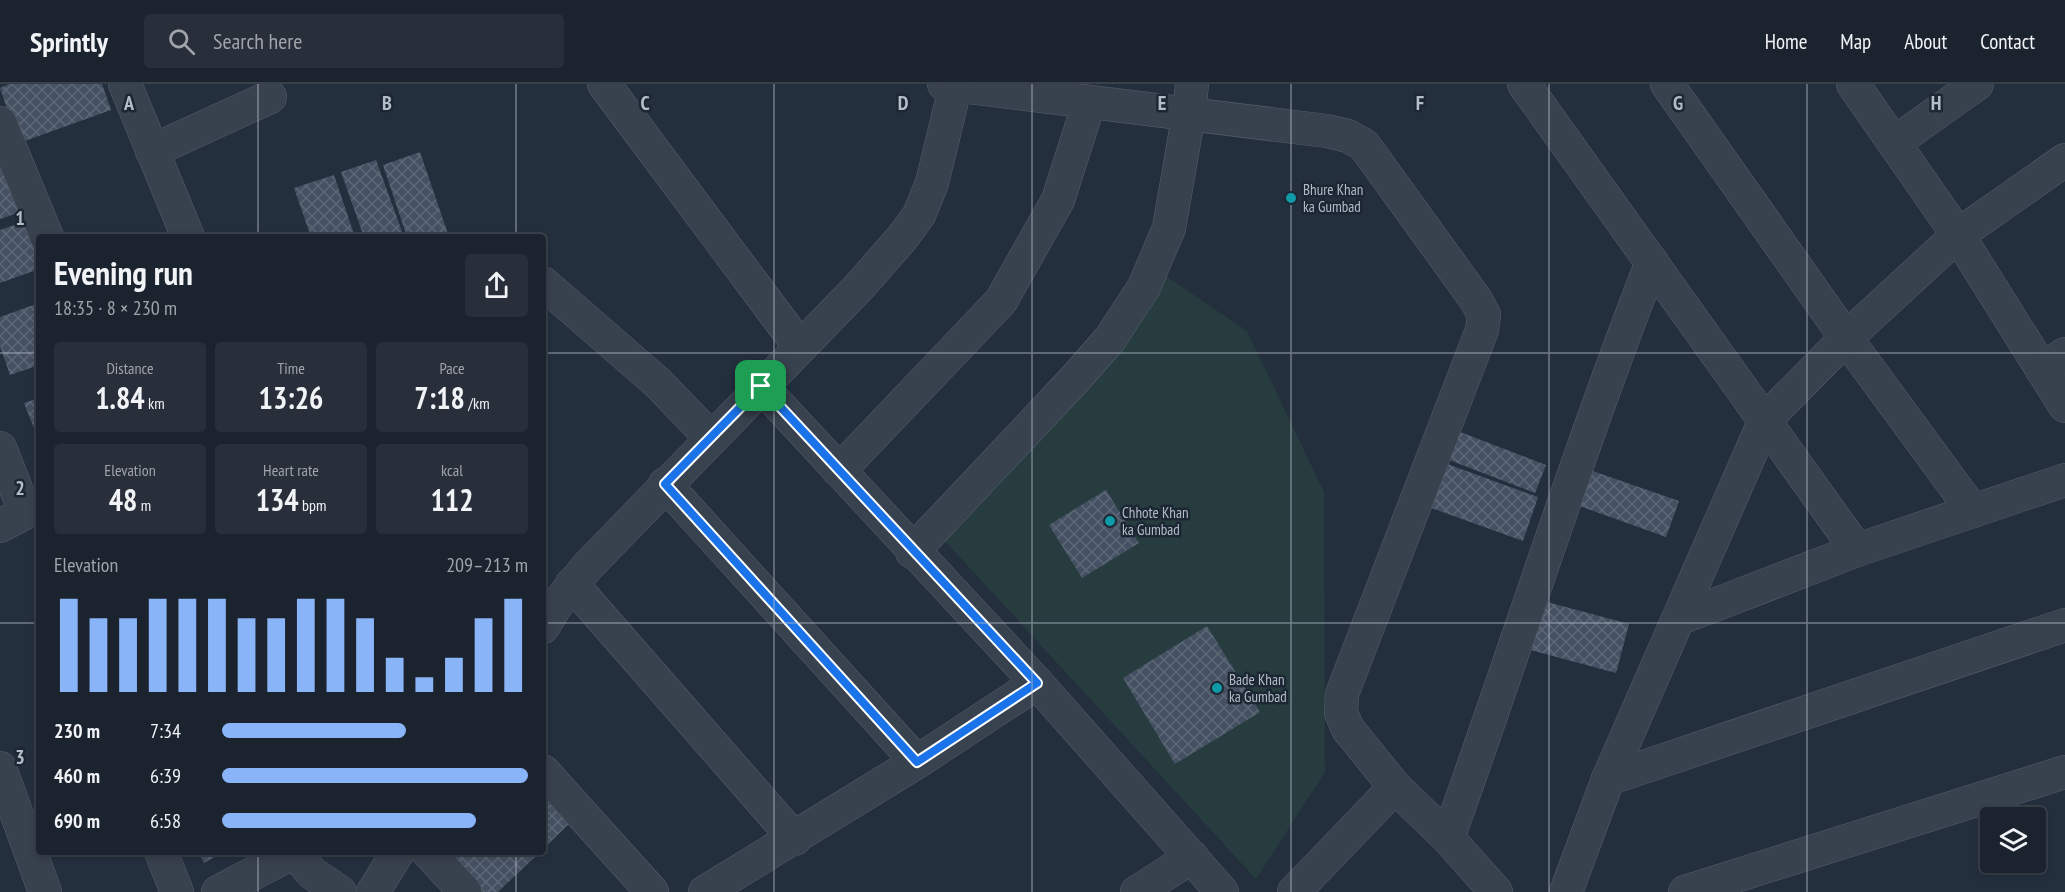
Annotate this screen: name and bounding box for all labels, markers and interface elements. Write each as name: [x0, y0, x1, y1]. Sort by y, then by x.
search box: [144, 14, 564, 68]
text: Sprintly: [30, 23, 108, 60]
icon: search: [165, 25, 198, 58]
text: Search here: [213, 27, 302, 55]
text: Home: [1765, 28, 1807, 55]
text: Map: [1840, 28, 1871, 55]
text: About: [1904, 28, 1947, 55]
text: Contact: [1980, 28, 2035, 55]
text: A: [123, 90, 135, 116]
text: B: [382, 90, 392, 116]
text: C: [640, 90, 650, 116]
text: D: [898, 90, 909, 116]
text: E: [1158, 90, 1166, 116]
text: F: [1416, 90, 1424, 116]
text: G: [1673, 90, 1683, 116]
text: H: [1931, 90, 1941, 116]
place label: Bhure Khan ka Gumbad: [1303, 180, 1363, 216]
marker: Bhure Khan ka Gumbad: [1284, 191, 1298, 205]
text: 1: [15, 205, 25, 231]
text: Evening run: [54, 251, 193, 294]
button: share: [465, 254, 528, 317]
text: 18:35 · 8 × 230 m: [54, 295, 177, 321]
text: Distance: [106, 358, 154, 378]
text: Time: [277, 358, 305, 378]
text: Pace: [439, 358, 465, 378]
pin: [735, 360, 786, 411]
icon: arrive: [744, 369, 777, 402]
text: 1.84: [95, 378, 145, 417]
text: 13:26: [259, 378, 323, 417]
text: 7:18: [414, 378, 465, 417]
text: km: [145, 393, 165, 413]
text: /km: [465, 393, 490, 413]
text: Elevation: [104, 460, 156, 480]
text: Heart rate: [263, 460, 319, 480]
text: kcal: [441, 460, 463, 480]
text: 2: [15, 475, 25, 501]
text: 48: [109, 480, 137, 519]
text: 134: [256, 480, 299, 519]
text: 112: [430, 480, 474, 519]
text: m: [137, 495, 151, 515]
text: bpm: [299, 495, 326, 515]
place label: Chhote Khan ka Gumbad: [1122, 503, 1189, 539]
marker: Chhote Khan ka Gumbad: [1103, 514, 1117, 528]
text: Elevation: [54, 552, 118, 578]
text: 209–213 m: [446, 552, 528, 578]
place label: Bade Khan ka Gumbad: [1229, 670, 1287, 706]
marker: Bade Khan ka Gumbad: [1210, 681, 1224, 695]
text: 230 m: [54, 718, 100, 744]
text: 7:34: [150, 718, 181, 744]
text: 3: [15, 744, 25, 770]
text: 460 m: [54, 763, 100, 789]
text: 6:39: [150, 763, 181, 789]
map controls: [1980, 807, 2046, 873]
button: layers: [1980, 807, 2046, 873]
text: 690 m: [54, 808, 100, 834]
text: 6:58: [150, 808, 181, 834]

